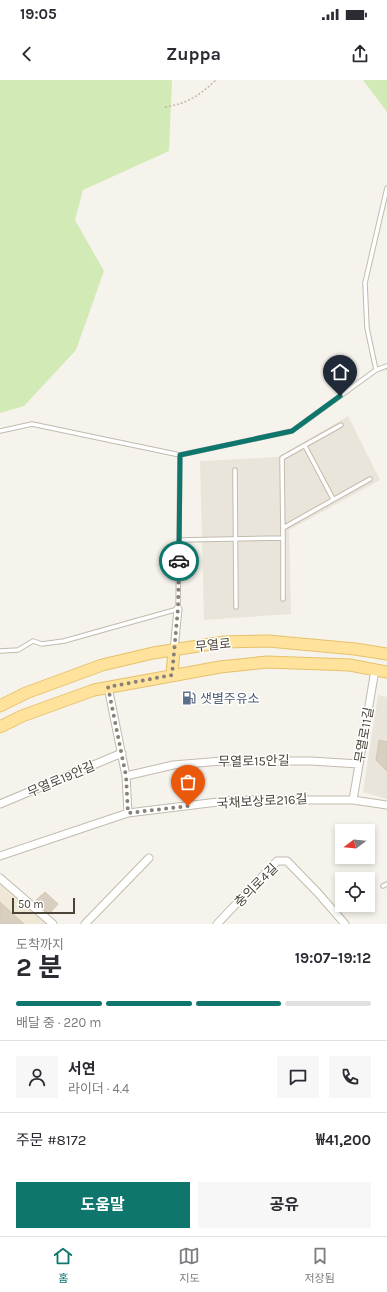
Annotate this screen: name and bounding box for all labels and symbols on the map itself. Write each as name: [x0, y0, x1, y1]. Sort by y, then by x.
pin: [323, 355, 357, 396]
courier: [159, 541, 199, 581]
street label: 무열로: [194, 636, 232, 654]
fuel station icon: 샛별주유소: [181, 690, 197, 706]
place label: 샛별주유소: [200, 691, 260, 706]
street label: 무열로11길: [352, 706, 376, 764]
street label: 무열로15안길: [218, 753, 290, 769]
street label: 무열로19안길: [25, 758, 97, 800]
pin: [171, 765, 205, 806]
street label: 국채보상로216길: [216, 791, 308, 811]
north arrow: [335, 824, 375, 864]
street label: 충의로4길: [231, 860, 281, 910]
scale bar: [12, 896, 75, 915]

